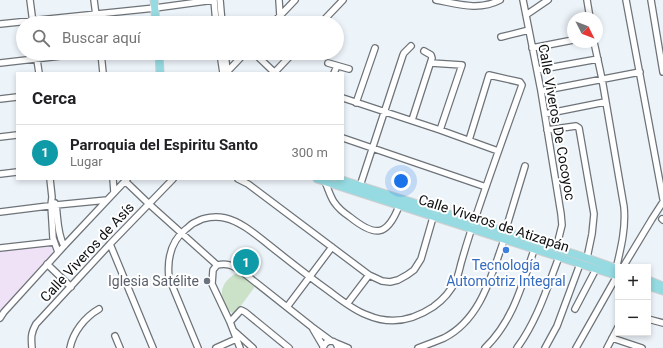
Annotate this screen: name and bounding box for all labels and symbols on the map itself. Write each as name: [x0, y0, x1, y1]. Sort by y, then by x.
north arrow: [567, 12, 603, 48]
street label: Calle Viveros De Cocoyoc: [535, 43, 579, 201]
your location: [391, 171, 411, 191]
street label: Calle Viveros de Atizapán: [417, 191, 571, 255]
street label: Calle Viveros de Asís: [37, 199, 137, 305]
marker: Tecnología Automotriz Integral: [501, 245, 511, 255]
pin: 1: [233, 247, 259, 277]
place label: Tecnología Automotriz Integral: [446, 257, 566, 289]
place label: Iglesia Satélite: [108, 273, 199, 289]
marker: Iglesia Satélite: [202, 276, 212, 286]

